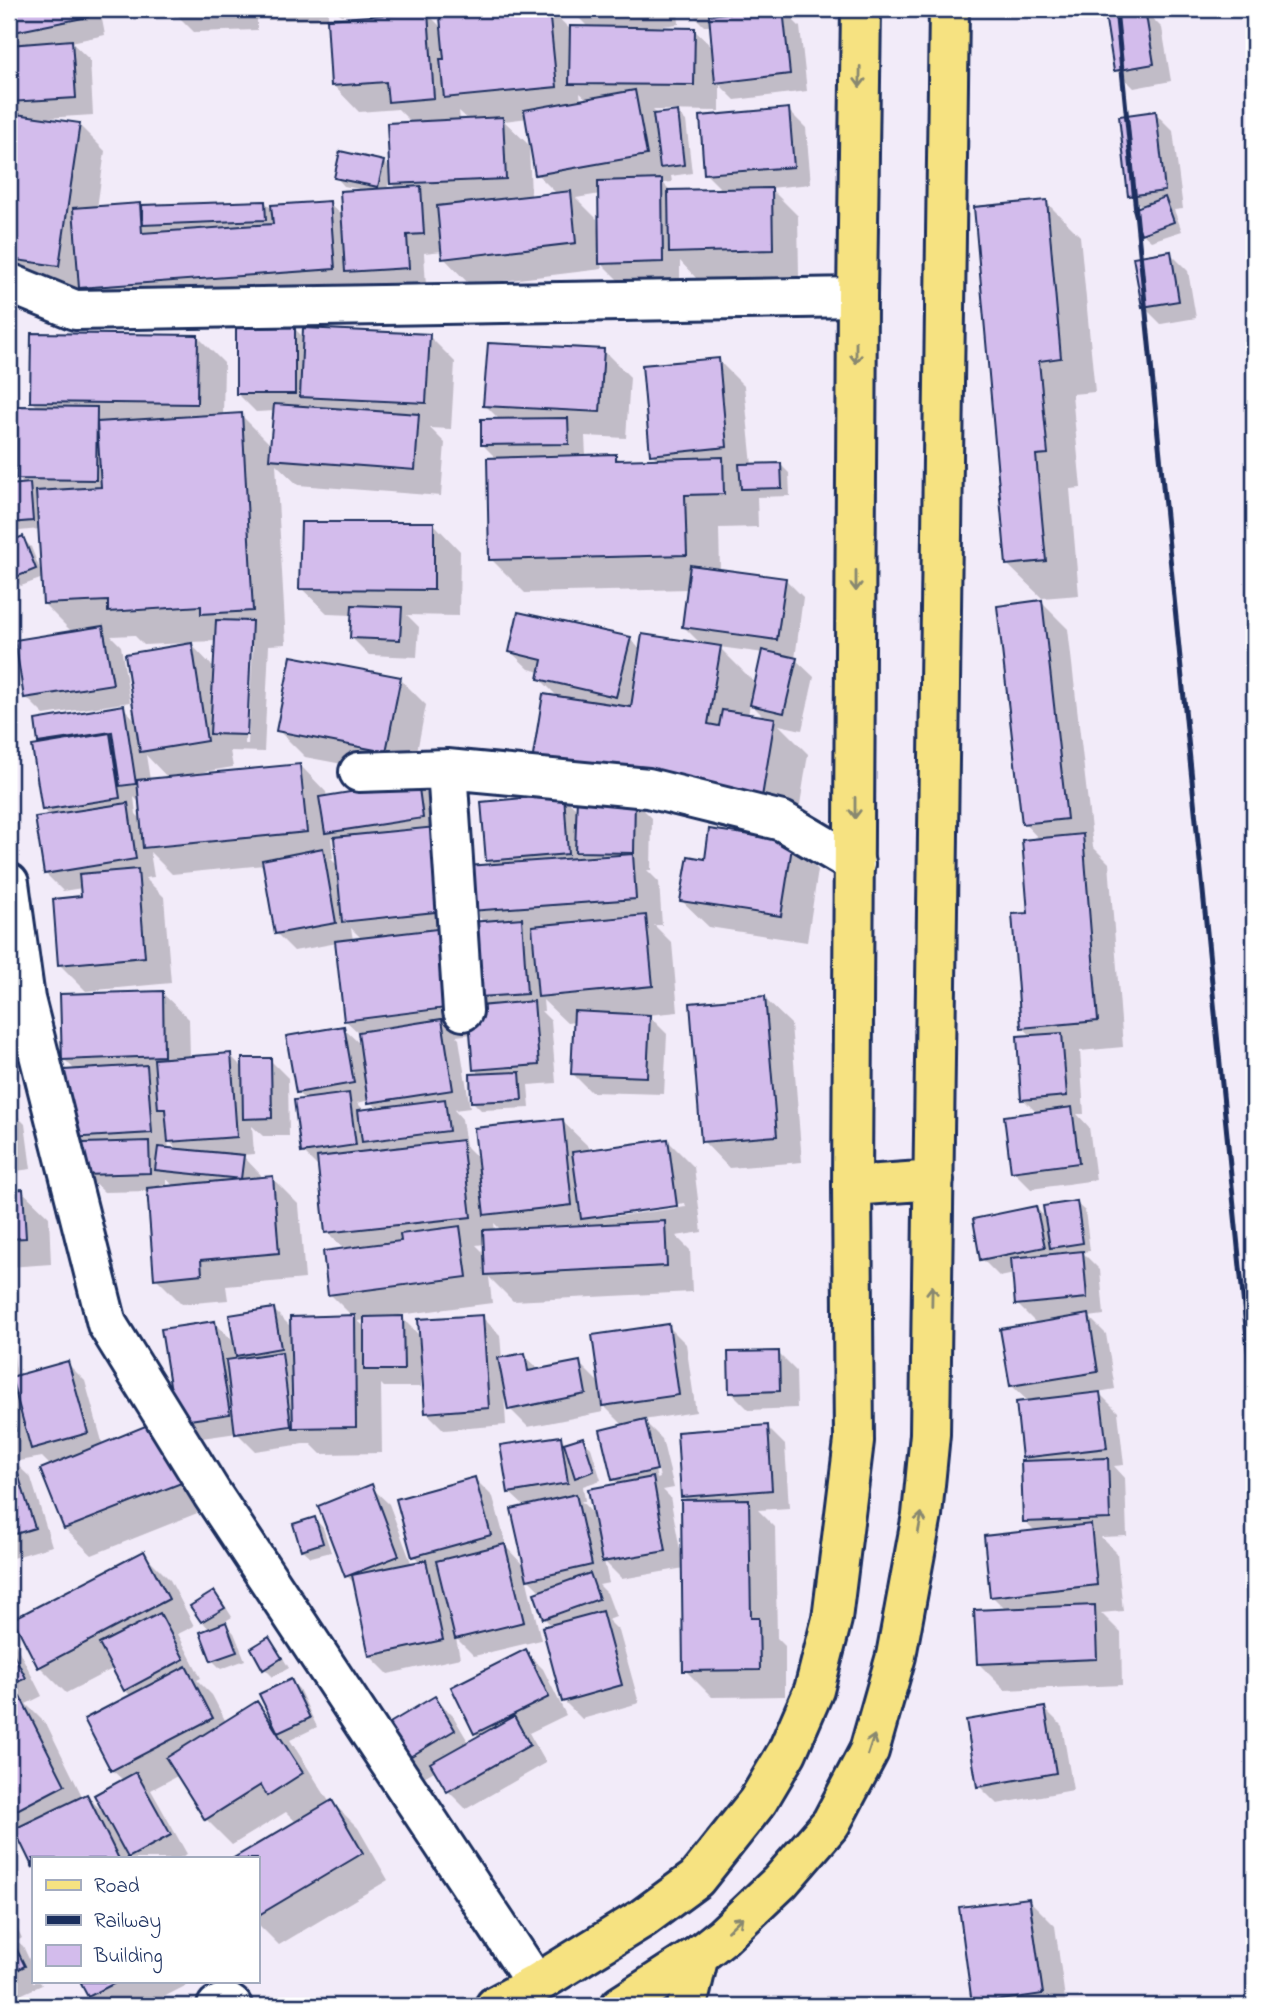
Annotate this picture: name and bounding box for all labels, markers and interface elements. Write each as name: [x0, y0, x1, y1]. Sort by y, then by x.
one-way arrow: [853, 65, 867, 88]
one-way arrow: [849, 342, 863, 365]
one-way arrow: [849, 569, 863, 592]
one-way arrow: [848, 797, 862, 820]
one-way arrow: [925, 1285, 939, 1308]
one-way arrow: [914, 1512, 927, 1535]
one-way arrow: [865, 1734, 878, 1756]
legend: [32, 1857, 259, 1983]
text: Road: [94, 1872, 140, 1902]
text: Railway: [94, 1907, 161, 1939]
one-way arrow: [727, 1916, 744, 1933]
text: Building: [93, 1942, 163, 1974]

